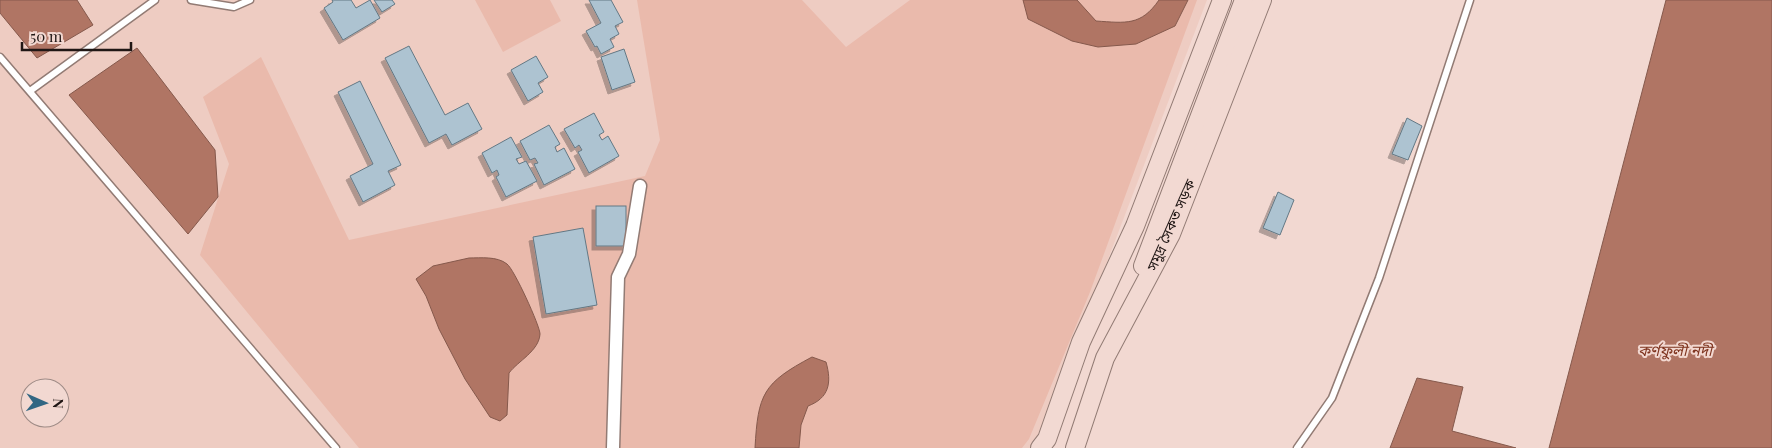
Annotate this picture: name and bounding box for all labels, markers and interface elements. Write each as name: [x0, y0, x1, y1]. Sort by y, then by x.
scale bar: [22, 20, 131, 52]
text: 50 m: [30, 26, 63, 46]
street label: সমুদ্র সৈকত সড়ক: [1142, 176, 1199, 274]
water label: কর্ণফুলী নদী: [1638, 340, 1715, 360]
north arrow: [20, 378, 70, 428]
text: N: [49, 398, 68, 409]

